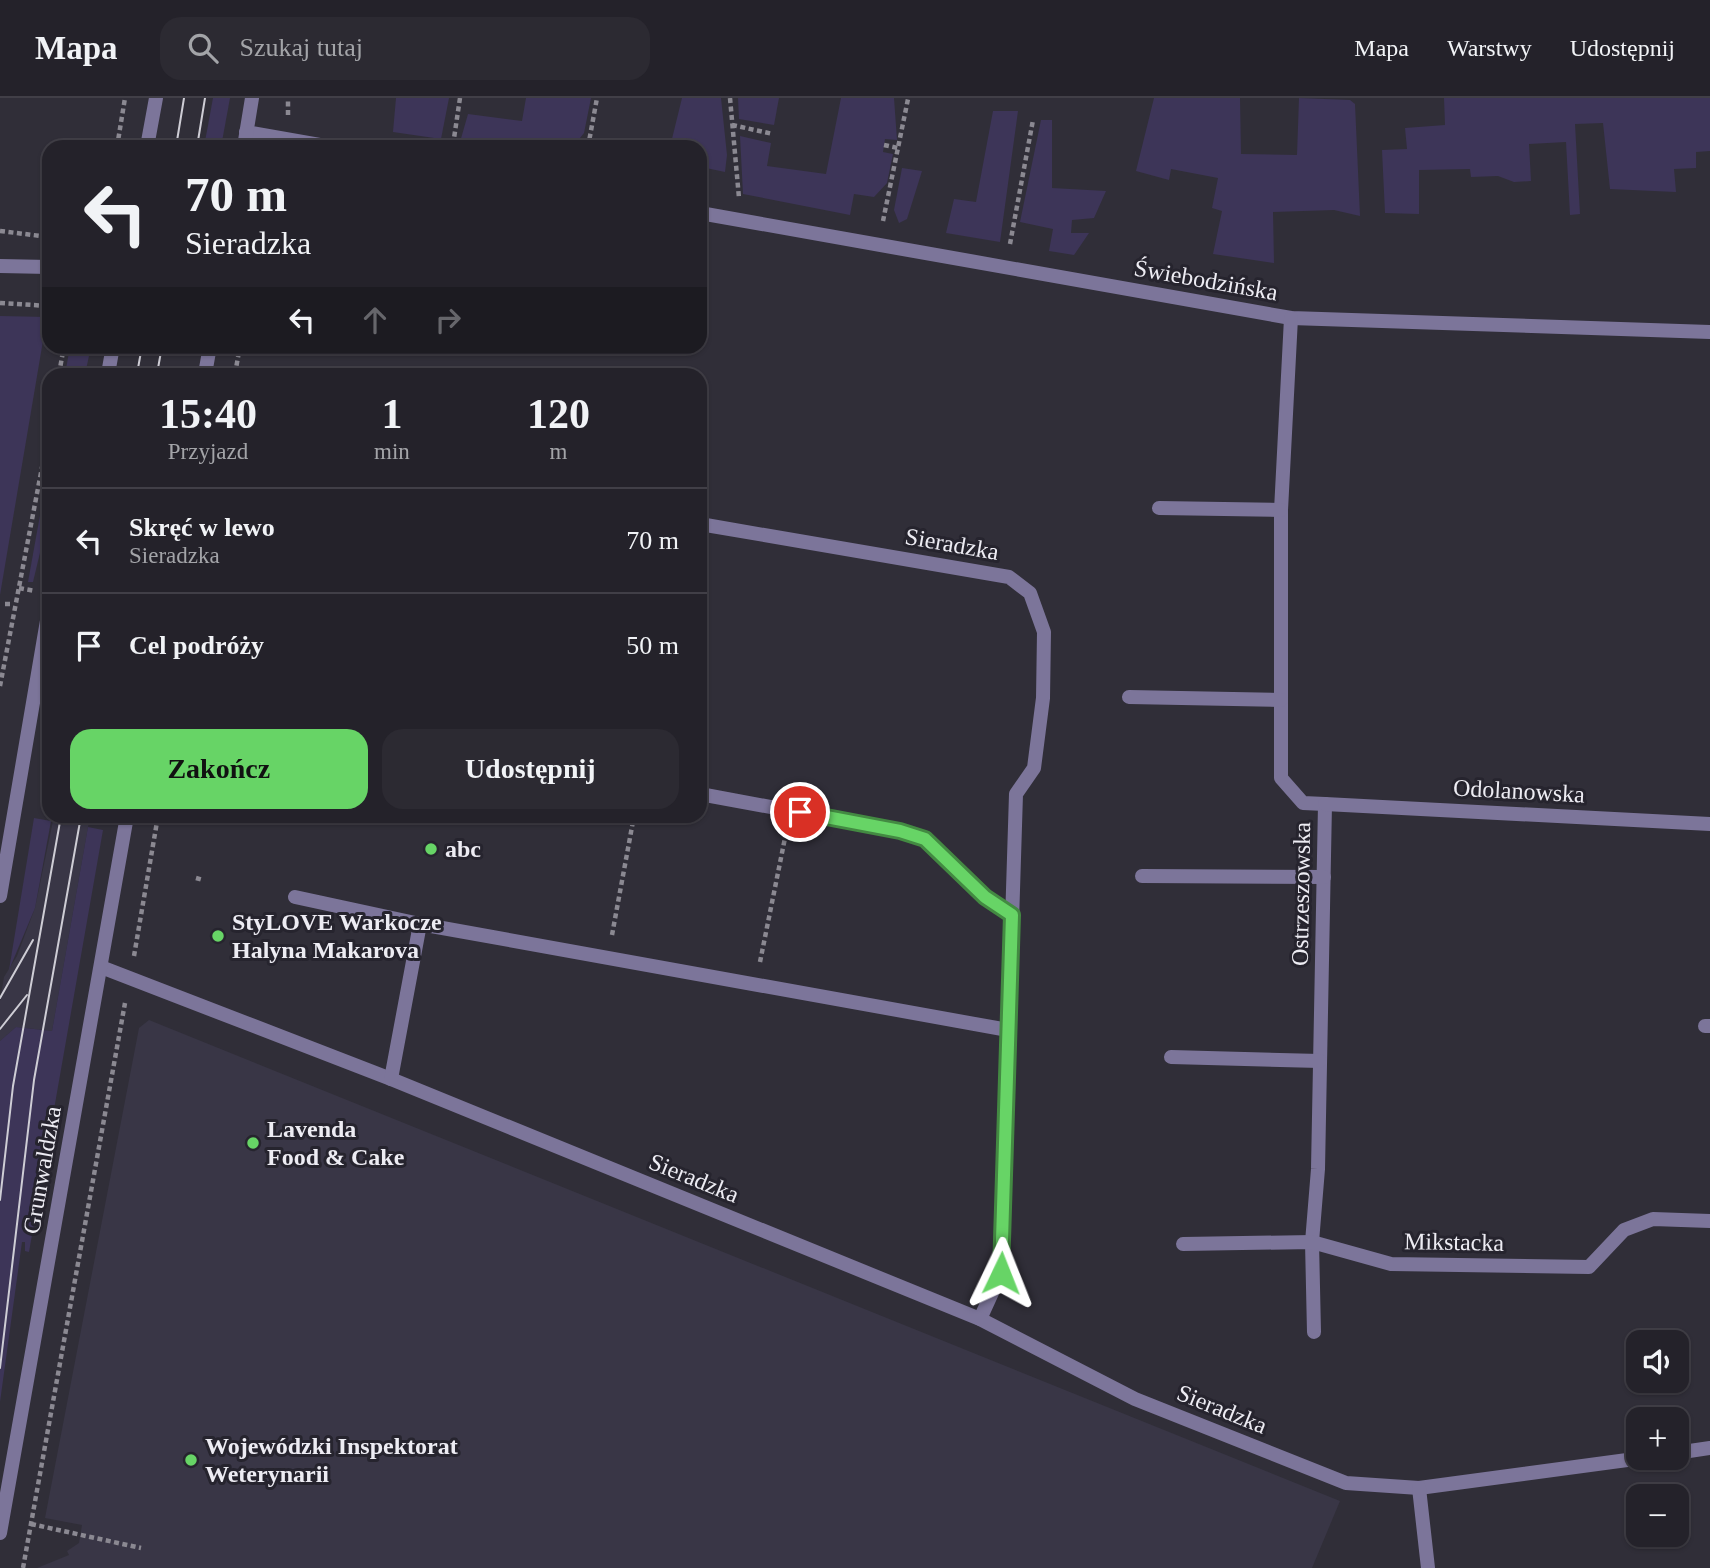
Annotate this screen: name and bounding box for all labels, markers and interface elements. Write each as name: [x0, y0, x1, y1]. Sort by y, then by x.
search box: [160, 17, 650, 80]
icon: search: [184, 29, 222, 67]
text: Mapa: [35, 30, 118, 66]
text: Szukaj tutaj: [240, 33, 363, 62]
text: Mapa: [1354, 35, 1409, 61]
text: Warstwy: [1447, 35, 1532, 61]
text: Udostępnij: [1570, 35, 1675, 61]
text: 70 m: [185, 167, 287, 222]
icon: left: [70, 168, 161, 259]
text: Sieradzka: [185, 225, 311, 261]
street label: Świebodzińska: [1132, 255, 1280, 305]
icon: left: [283, 301, 321, 339]
icon: ahead: [356, 301, 394, 339]
icon: right: [429, 301, 467, 339]
text: 15:40: [159, 391, 257, 437]
text: 1: [381, 391, 402, 437]
text: 120: [527, 391, 590, 437]
text: Przyjazd: [168, 439, 248, 464]
text: min: [374, 439, 410, 464]
text: m: [549, 439, 567, 464]
text: Skręć w lewo: [129, 513, 275, 542]
icon: left: [70, 522, 108, 560]
street label: Sieradzka: [903, 523, 1001, 565]
text: 70 m: [626, 526, 679, 555]
text: Sieradzka: [129, 543, 220, 568]
icon: arrive: [70, 627, 108, 665]
text: Cel podróży: [129, 631, 264, 660]
text: 50 m: [626, 631, 679, 660]
button: Zakończ: [70, 729, 368, 809]
button: Udostępnij: [382, 729, 679, 809]
street label: Odolanowska: [1452, 775, 1586, 807]
pin: [770, 782, 830, 842]
icon: arrive: [781, 793, 819, 831]
street label: Ostrzeszowska: [1287, 821, 1315, 966]
place label: abc: [445, 836, 481, 862]
marker: abc: [423, 841, 439, 857]
place label: StyLOVE Warkocze Halyna Makarova: [232, 909, 442, 963]
marker: StyLOVE Warkocze Halyna Makarova: [210, 928, 226, 944]
street label: Grunwaldzka: [18, 1104, 66, 1236]
place label: Lavenda Food & Cake: [267, 1116, 405, 1170]
marker: Lavenda Food & Cake: [245, 1135, 261, 1151]
street label: Sieradzka: [645, 1148, 743, 1208]
street label: Mikstacka: [1404, 1228, 1505, 1256]
position arrow: [964, 1236, 1038, 1310]
map controls: [1626, 1330, 1689, 1547]
button: sound: [1626, 1330, 1689, 1393]
street label: Sieradzka: [1173, 1379, 1271, 1439]
button: +: [1626, 1407, 1689, 1470]
place label: Wojewódzki Inspektorat Weterynarii: [205, 1433, 458, 1487]
marker: Wojewódzki Inspektorat Weterynarii: [183, 1452, 199, 1468]
button: −: [1626, 1484, 1689, 1547]

